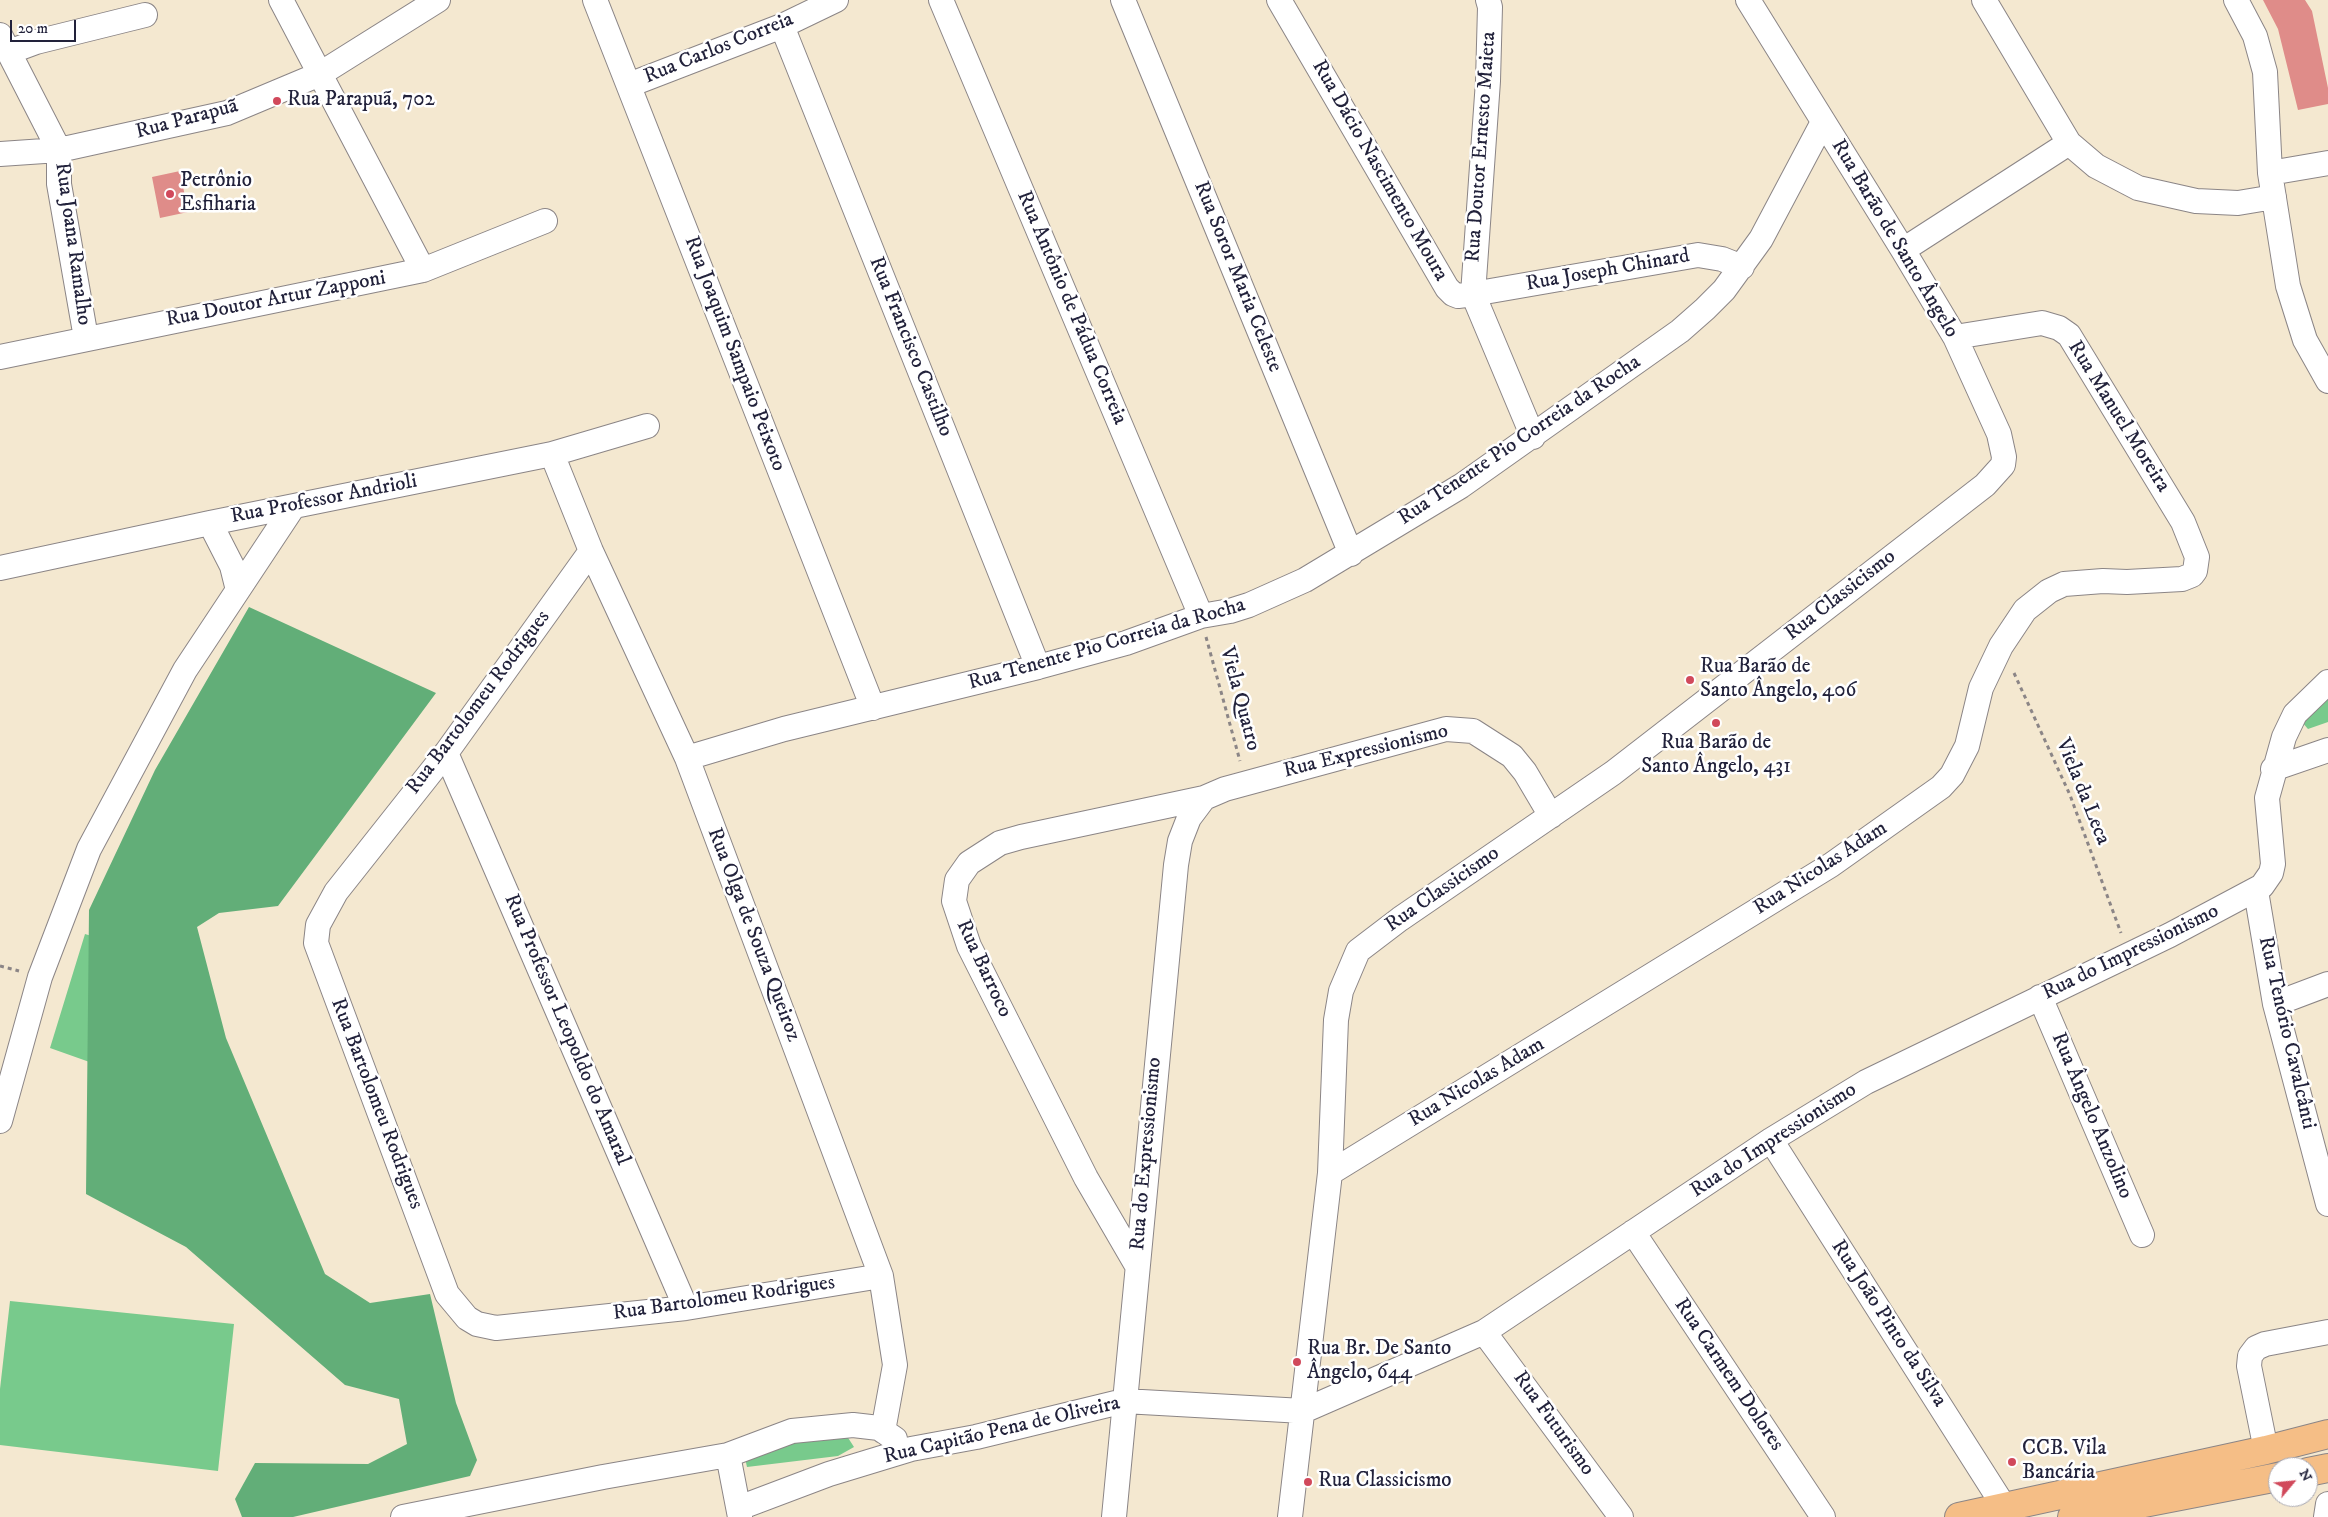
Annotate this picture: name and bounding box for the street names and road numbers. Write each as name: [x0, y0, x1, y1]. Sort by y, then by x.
street label: Rua Carlos Correia: [641, 8, 797, 90]
street label: Rua Doutor Ernesto Maieta: [1461, 31, 1503, 263]
street label: Rua Dácio Nascimento Moura: [1305, 56, 1453, 286]
street label: Rua Parapuã: [133, 94, 241, 146]
street label: Rua Barão de Santo Ângelo: [1825, 135, 1963, 343]
street label: Rua Joana Ramalho: [48, 161, 96, 327]
street label: Rua Soror Maria Celeste: [1187, 178, 1287, 376]
street label: Rua Antônio de Pádua Correia: [1010, 187, 1132, 429]
street label: Rua Joaquim Sampaio Peixoto: [678, 233, 790, 475]
street label: Rua Joseph Chinard: [1524, 244, 1692, 298]
street label: Rua Francisco Castilho: [862, 253, 958, 441]
street label: Rua Doutor Artur Zapponi: [164, 266, 388, 334]
street label: Rua Manuel Moreira: [2061, 337, 2175, 497]
street label: Rua Tenente Pio Correia da Rocha: [1394, 350, 1646, 532]
street label: Rua Professor Andrioli: [229, 470, 419, 530]
street label: Rua Classicismo: [1781, 545, 1901, 647]
street label: Rua Tenente Pio Correia da Rocha: [966, 593, 1248, 697]
street label: Rua Bartolomeu Rodrigues: [402, 606, 556, 800]
street label: Viela Quatro: [1213, 644, 1265, 754]
street label: Rua Expressionismo: [1281, 719, 1451, 785]
street label: Viela da Leca: [2049, 735, 2115, 849]
street label: Rua Nicolas Adam: [1750, 816, 1892, 922]
street label: Rua Olga de Souza Queiroz: [701, 825, 805, 1045]
street label: Rua Classicismo: [1381, 841, 1505, 939]
street label: Rua Professor Leopoldo do Amaral: [497, 891, 635, 1169]
street label: Rua do Impressionismo: [2039, 899, 2223, 1007]
street label: Rua Barroco: [949, 916, 1017, 1022]
street label: Rua Tenório Cavalcânti: [2252, 934, 2320, 1132]
street label: Rua Bartolomeu Rodrigues: [324, 995, 428, 1213]
street label: Rua Ângelo Anzolino: [2045, 1029, 2137, 1203]
street label: Rua Nicolas Adam: [1404, 1033, 1550, 1133]
street label: Rua do Expressionismo: [1126, 1056, 1168, 1252]
street label: Rua do Impressionismo: [1686, 1078, 1862, 1204]
street label: Rua João Pinto da Silva: [1825, 1236, 1951, 1412]
street label: Rua Bartolomeu Rodrigues: [611, 1271, 837, 1327]
street label: Rua Carmem Dolores: [1668, 1294, 1788, 1456]
street label: Rua Futurismo: [1507, 1367, 1599, 1481]
street label: Rua Capitão Pena de Oliveira: [881, 1392, 1123, 1470]

